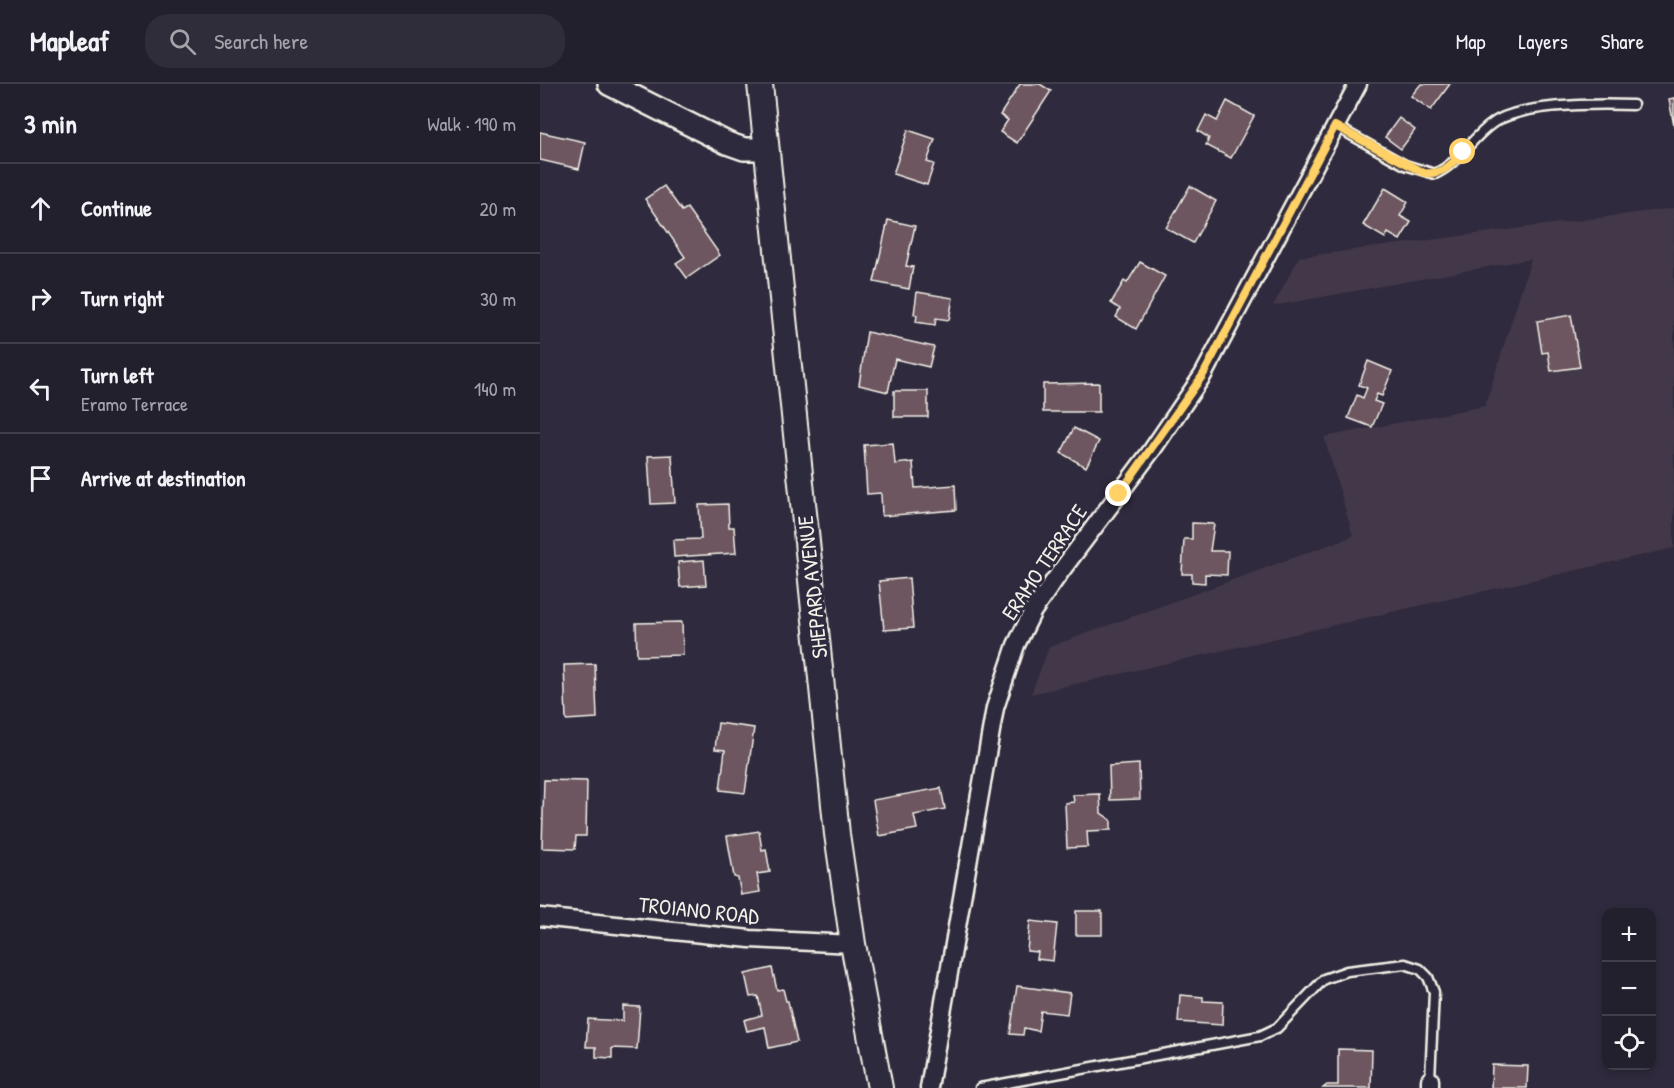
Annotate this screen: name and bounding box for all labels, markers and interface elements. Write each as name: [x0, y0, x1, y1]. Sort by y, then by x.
search box: [145, 14, 565, 68]
text: Mapleaf: [30, 22, 109, 60]
icon: search: [166, 25, 199, 58]
text: Search here: [214, 26, 308, 56]
text: Map: [1456, 27, 1485, 56]
text: Layers: [1518, 27, 1568, 56]
text: Share: [1601, 27, 1644, 56]
text: 3 min: [24, 106, 77, 141]
text: Walk · 190 m: [427, 110, 516, 137]
route start: [1449, 138, 1475, 164]
icon: ahead: [24, 192, 57, 225]
text: Continue: [81, 193, 152, 223]
text: 20 m: [479, 195, 516, 222]
icon: right: [24, 282, 57, 315]
text: Turn right: [81, 283, 164, 313]
text: 30 m: [480, 285, 516, 312]
text: Turn left: [81, 360, 154, 390]
icon: left: [24, 372, 57, 405]
text: 140 m: [474, 375, 516, 402]
text: Eramo Terrace: [81, 390, 188, 417]
icon: arrive: [24, 462, 57, 495]
text: Arrive at destination: [81, 463, 246, 493]
route end: [1105, 480, 1131, 506]
street label: ERAMO TERRACE: [994, 498, 1094, 626]
street label: SHEPARD AVENUE: [790, 514, 834, 660]
street label: TROIANO ROAD: [637, 889, 761, 931]
map controls: [1602, 908, 1656, 1070]
button: +: [1602, 908, 1656, 962]
button: −: [1602, 962, 1656, 1016]
button: locate: [1602, 1016, 1656, 1070]

